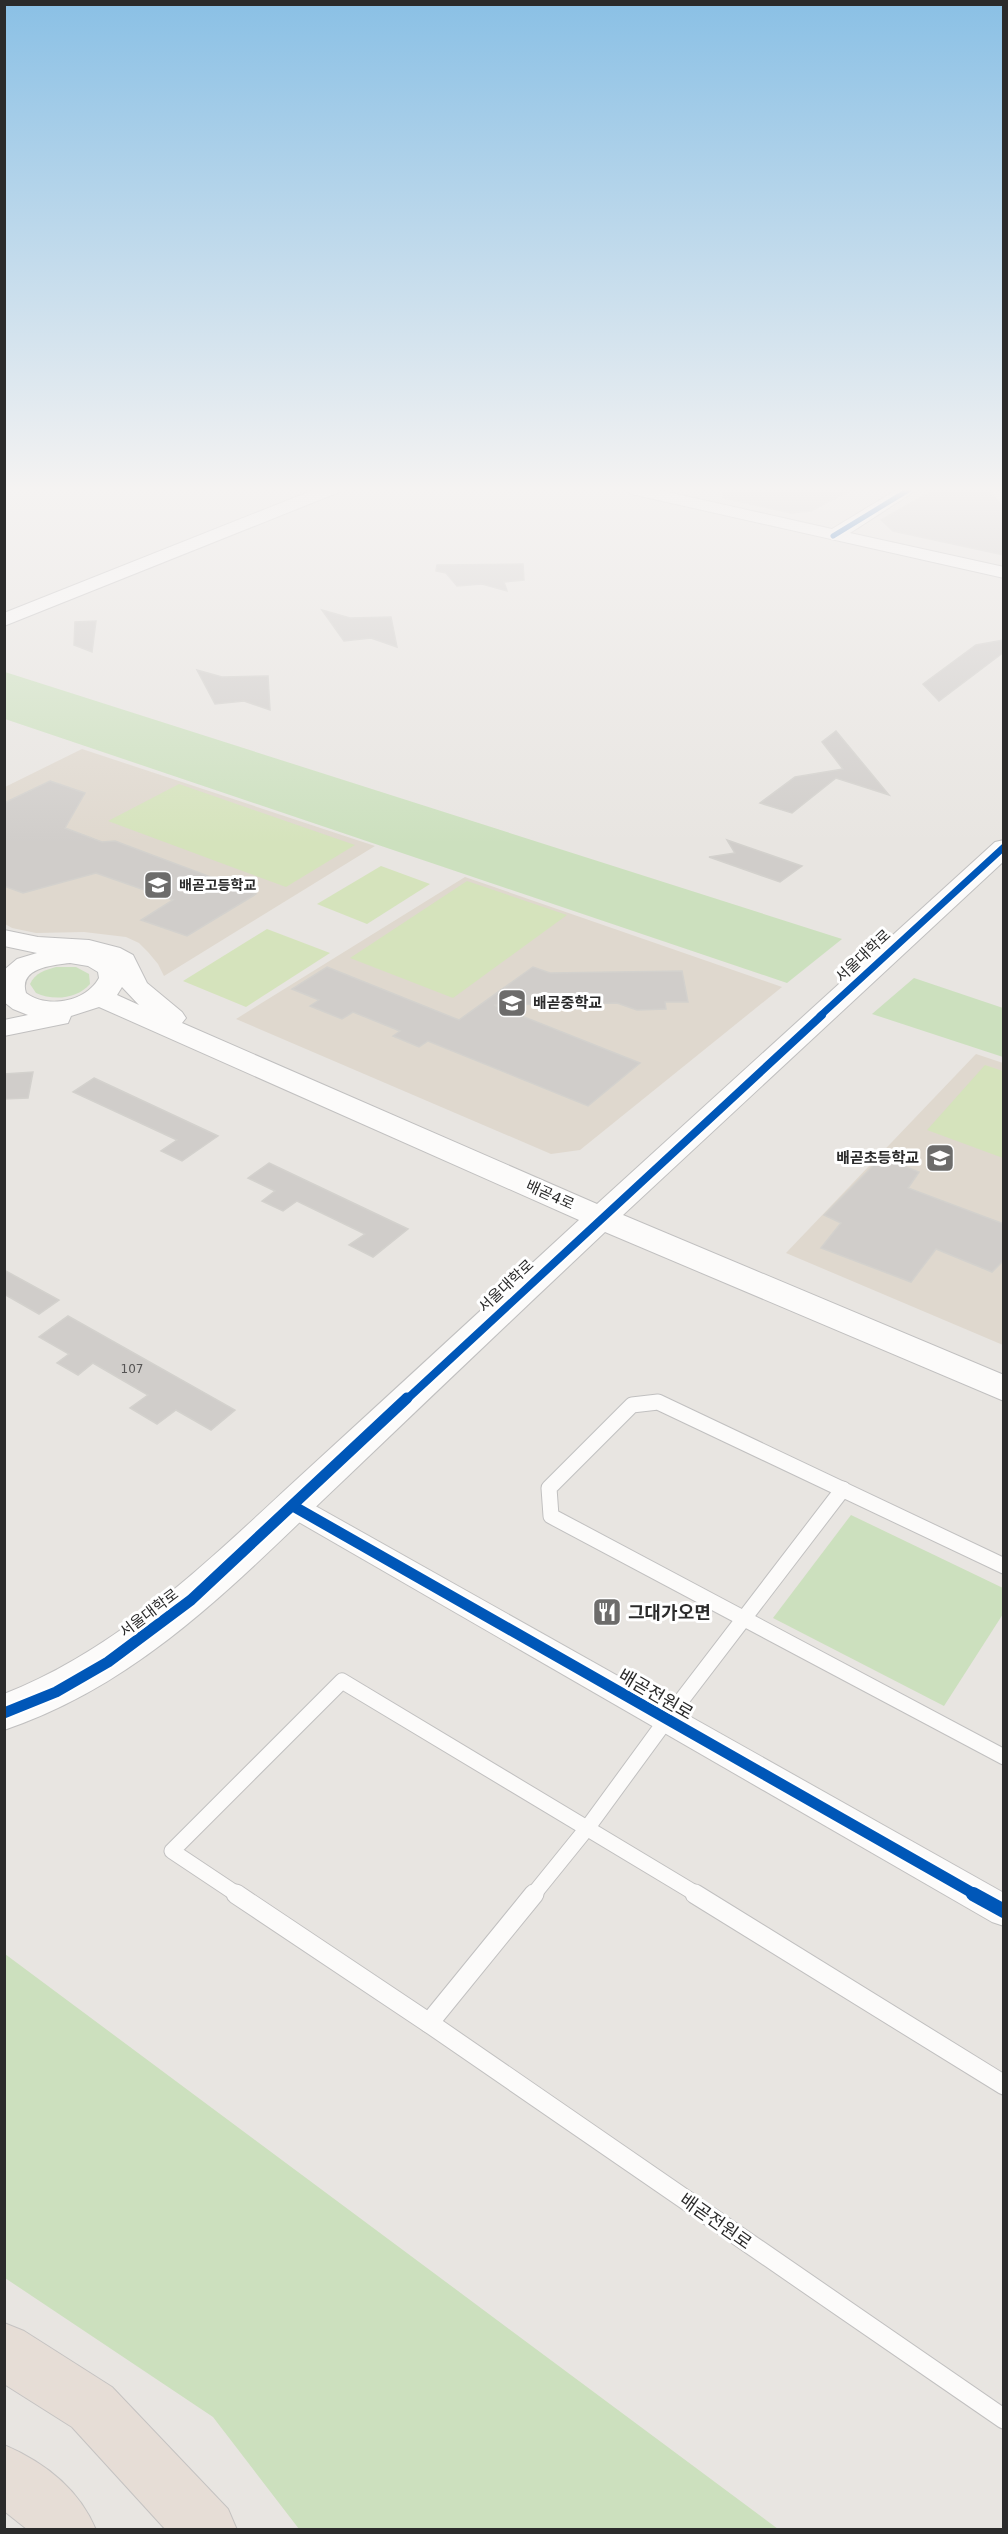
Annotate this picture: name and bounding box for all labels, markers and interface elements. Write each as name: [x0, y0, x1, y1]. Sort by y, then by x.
school or university icon: 배곧고등학교: [142, 869, 174, 901]
place label: 배곧고등학교: [179, 877, 256, 893]
street label: 서울대학로: [832, 926, 894, 986]
school or university icon: 배곧중학교: [496, 987, 528, 1019]
place label: 배곧중학교: [533, 994, 602, 1012]
school or university icon: 배곧초등학교: [924, 1142, 956, 1174]
place label: 배곧초등학교: [836, 1149, 919, 1167]
street label: 배곧4로: [523, 1176, 577, 1214]
street label: 서울대학로: [475, 1256, 537, 1316]
house number: 107: [121, 1362, 143, 1376]
street label: 서울대학로: [116, 1585, 182, 1641]
restaurant icon: 그대가오면: [591, 1596, 623, 1628]
place label: 그대가오면: [628, 1602, 711, 1623]
street label: 배곧전원로: [615, 1664, 697, 1724]
street label: 배곧전원로: [676, 2189, 756, 2253]

